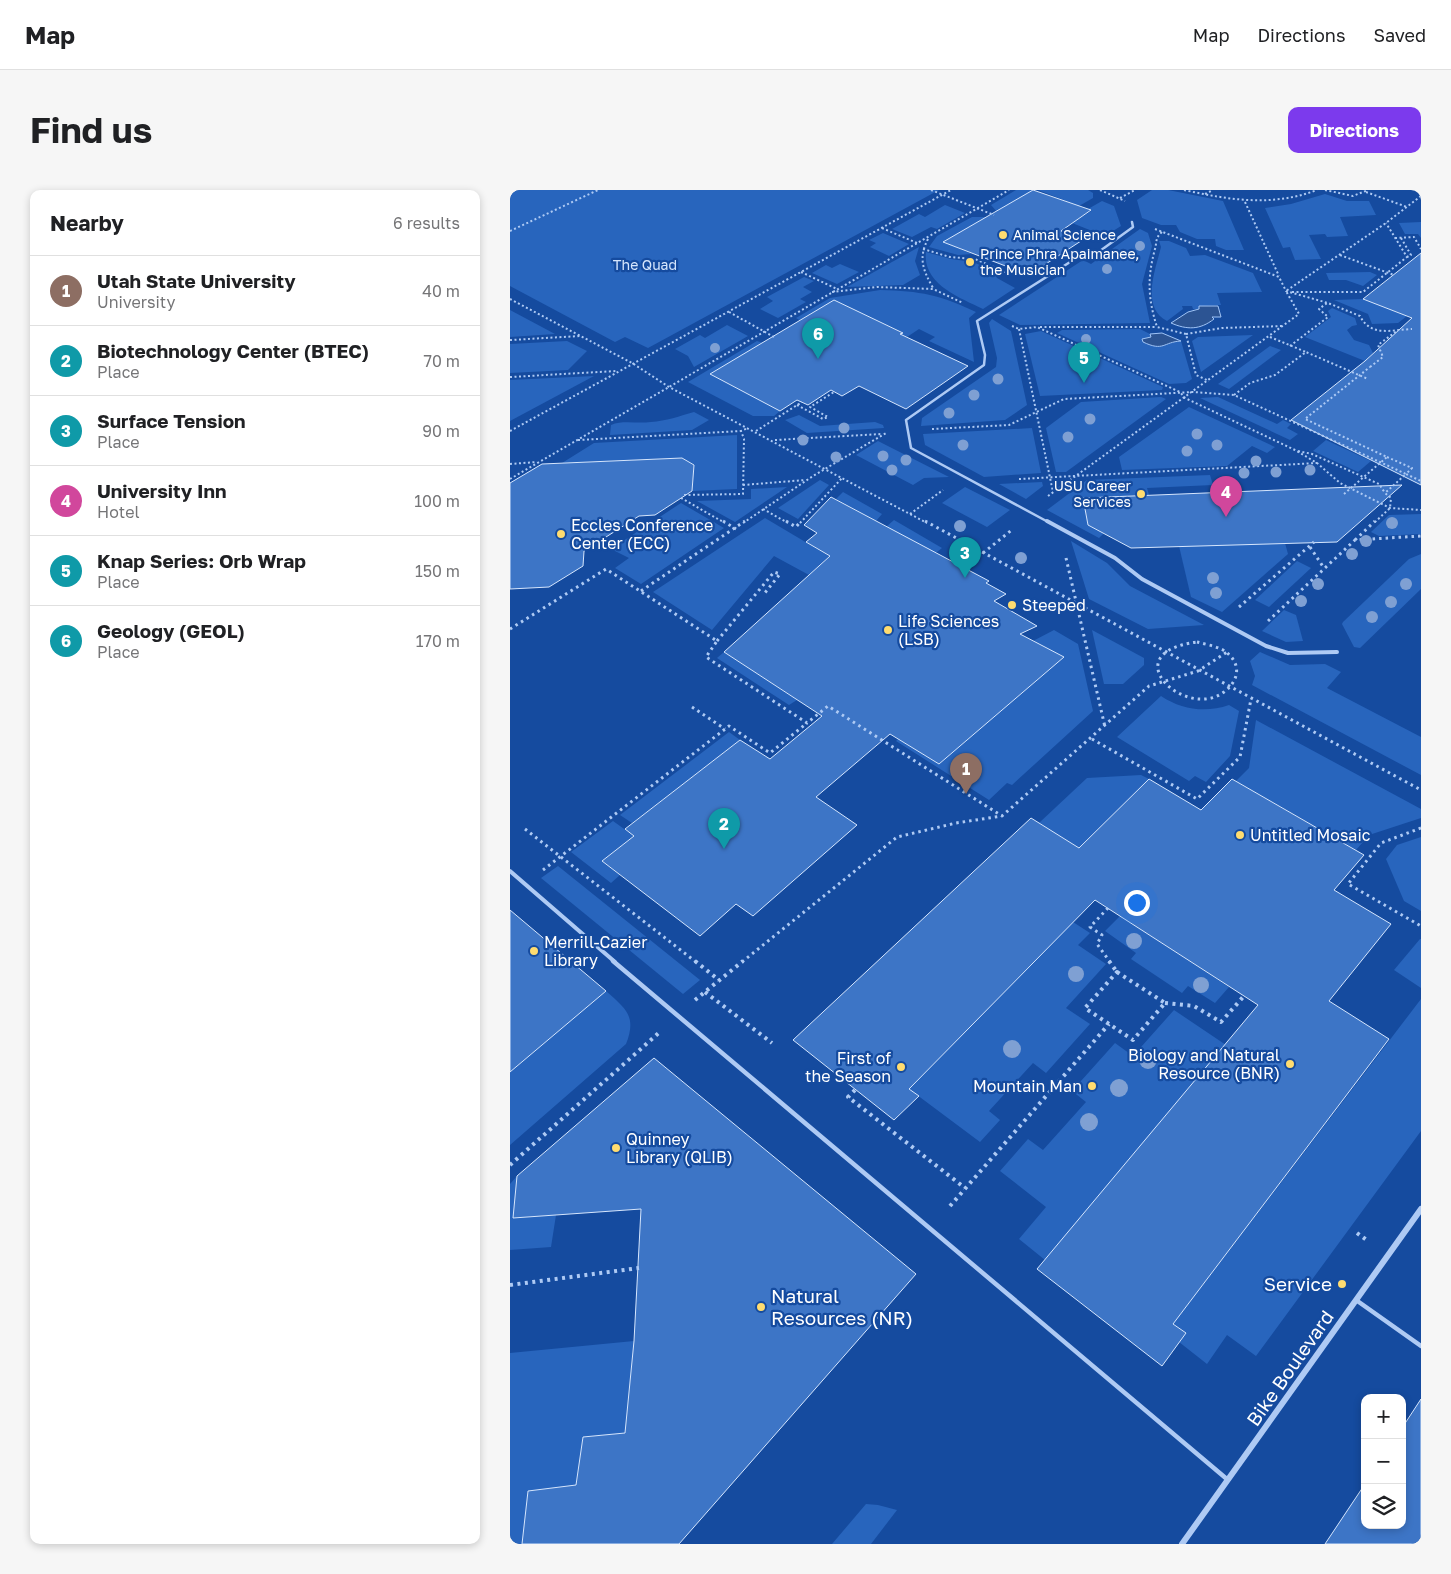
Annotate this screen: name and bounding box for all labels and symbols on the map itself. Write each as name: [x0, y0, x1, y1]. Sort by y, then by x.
place label: Animal Science: [1013, 226, 1116, 243]
marker: Animal Science: [997, 229, 1009, 241]
place label: Prince Phra Apaimanee, the Musician: [980, 245, 1139, 278]
park label: The Quad: [613, 256, 677, 273]
marker: Prince Phra Apaimanee, the Musician: [964, 256, 976, 268]
pin: 6: [802, 318, 834, 359]
pin: 5: [1068, 342, 1100, 383]
pin: 4: [1210, 476, 1242, 517]
place label: USU Career Services: [1054, 477, 1132, 510]
marker: USU Career Services: [1135, 488, 1147, 500]
place label: Eccles Conference Center (ECC): [571, 515, 713, 553]
marker: Eccles Conference Center (ECC): [555, 528, 567, 540]
pin: 3: [949, 537, 981, 578]
place label: Steeped: [1022, 595, 1086, 615]
marker: Steeped: [1006, 599, 1018, 611]
place label: Life Sciences (LSB): [898, 611, 999, 649]
marker: Life Sciences (LSB): [882, 624, 894, 636]
pin: 1: [950, 753, 982, 794]
pin: 2: [708, 808, 740, 849]
place label: Untitled Mosaic: [1250, 825, 1371, 845]
marker: Untitled Mosaic: [1234, 829, 1246, 841]
your location: [1124, 890, 1150, 916]
place label: Merrill-Cazier Library: [544, 932, 647, 970]
marker: Merrill-Cazier Library: [528, 945, 540, 957]
place label: Biology and Natural Resource (BNR): [1128, 1045, 1280, 1083]
place label: First of the Season: [805, 1048, 891, 1086]
marker: Biology and Natural Resource (BNR): [1284, 1058, 1296, 1070]
marker: First of the Season: [895, 1061, 907, 1073]
place label: Mountain Man: [973, 1076, 1082, 1096]
marker: Mountain Man: [1086, 1080, 1098, 1092]
place label: Quinney Library (QLIB): [626, 1129, 733, 1167]
marker: Quinney Library (QLIB): [610, 1142, 622, 1154]
place label: Service: [1264, 1272, 1332, 1295]
marker: Service: [1336, 1278, 1348, 1290]
place label: Natural Resources (NR): [771, 1284, 913, 1329]
marker: Natural Resources (NR): [755, 1301, 767, 1313]
street label: Bike Boulevard: [1241, 1305, 1338, 1430]

